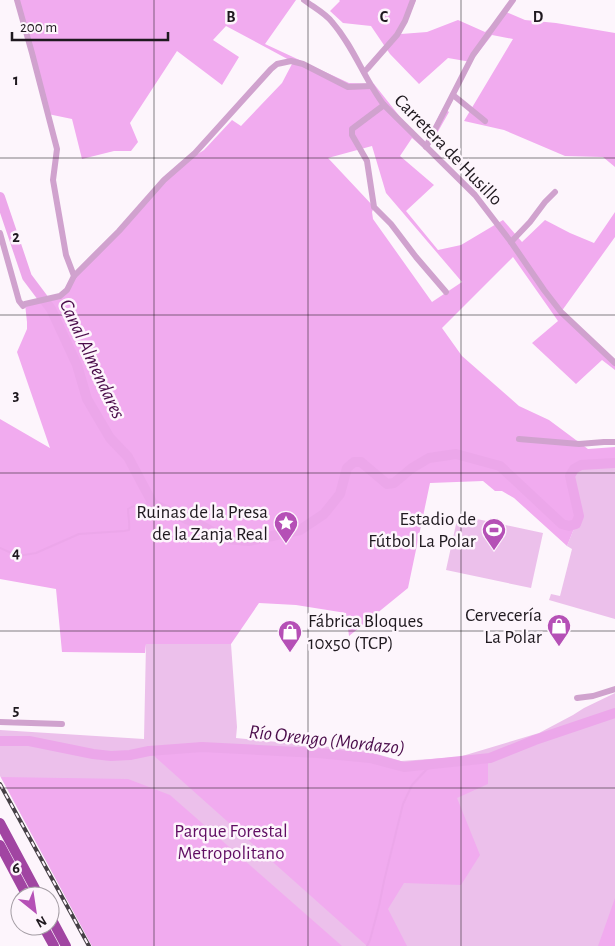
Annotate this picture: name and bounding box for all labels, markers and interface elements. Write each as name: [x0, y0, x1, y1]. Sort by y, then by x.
text: B: [226, 9, 236, 25]
text: C: [380, 9, 389, 25]
text: D: [533, 9, 544, 25]
scale bar: [12, 10, 169, 42]
text: 200 m: [20, 20, 57, 35]
text: 1: [13, 72, 19, 88]
street label: Carretera de Husillo: [390, 91, 506, 209]
text: 2: [12, 229, 20, 245]
water label: Canal Almendares: [56, 296, 129, 422]
text: 3: [13, 387, 20, 403]
place label: Ruinas de la Presa de la Zanja Real: [136, 503, 268, 544]
place icon: Ruinas de la Presa de la Zanja Real: [273, 510, 299, 544]
place label: Estadio de Fútbol La Polar: [368, 510, 476, 551]
sports icon: Estadio de Fútbol La Polar: [481, 517, 507, 551]
text: 4: [12, 545, 20, 561]
place label: Cervecería La Polar: [465, 606, 542, 647]
place label: Fábrica Bloques 10x50 (TCP): [308, 612, 423, 653]
shop icon: Cervecería La Polar: [546, 613, 572, 647]
shop icon: Fábrica Bloques 10x50 (TCP): [277, 619, 303, 653]
text: 5: [13, 702, 20, 718]
water label: Río Orengo (Mordazo): [248, 722, 406, 758]
park label: Parque Forestal Metropolitano: [174, 822, 288, 863]
text: 6: [12, 860, 20, 876]
north arrow: [10, 886, 60, 936]
text: N: [33, 913, 49, 930]

